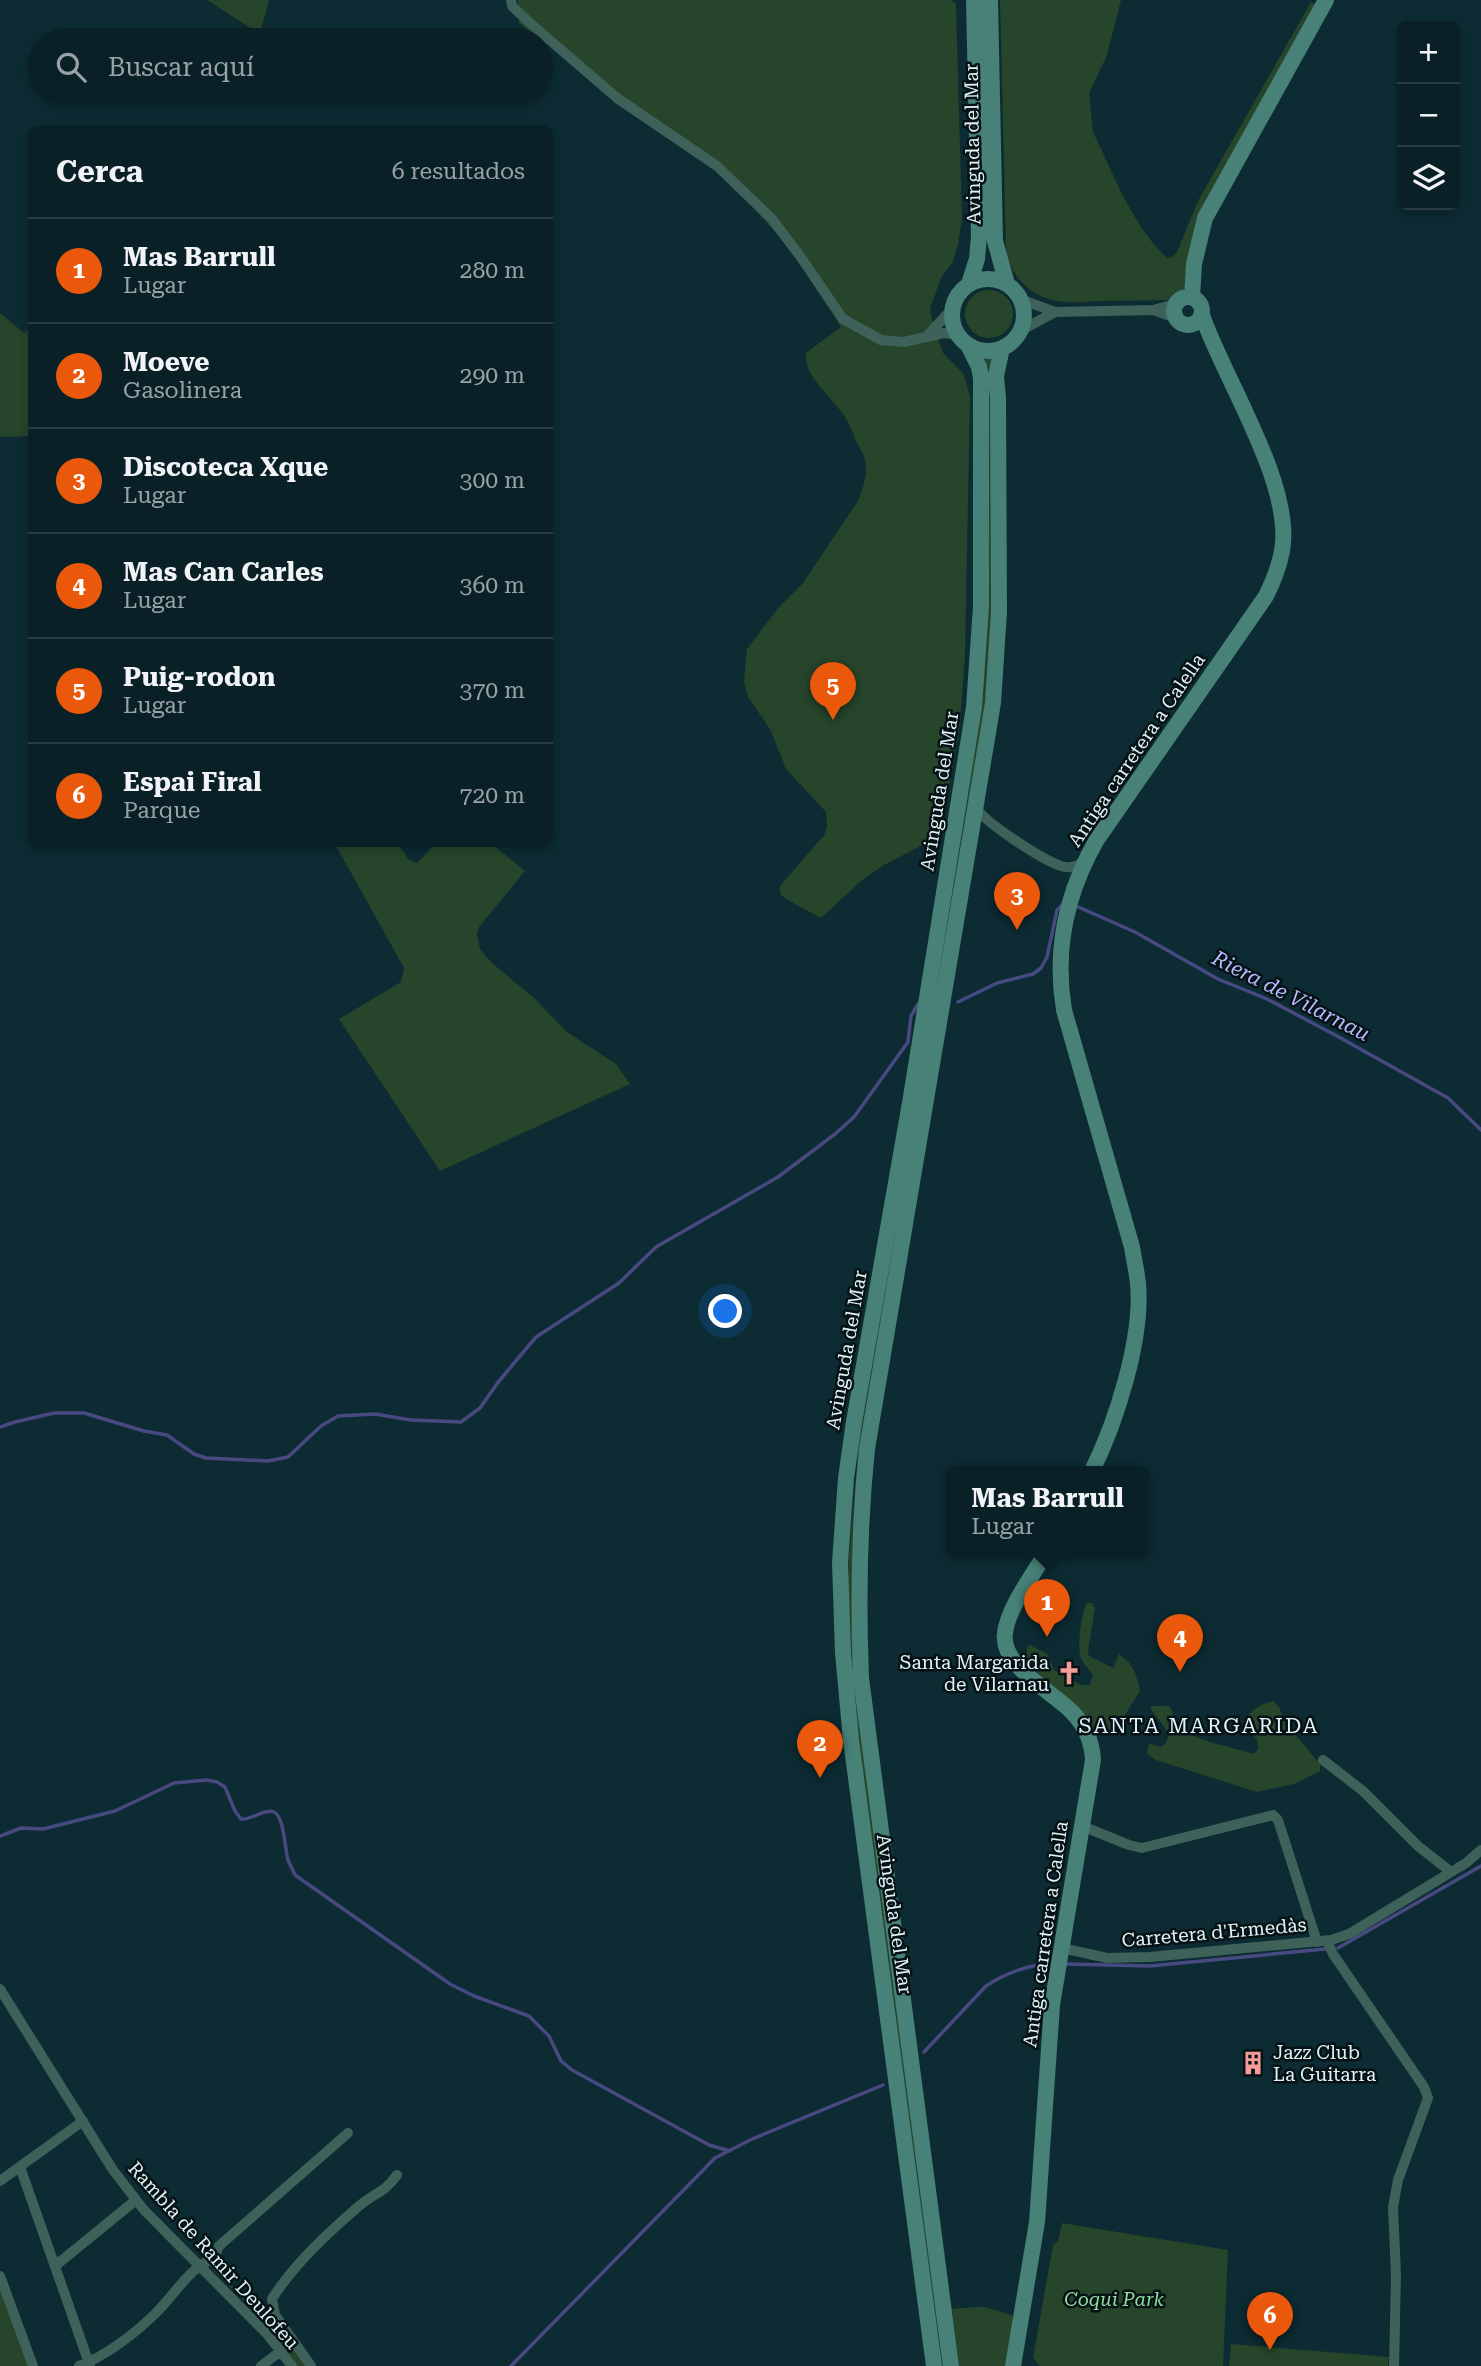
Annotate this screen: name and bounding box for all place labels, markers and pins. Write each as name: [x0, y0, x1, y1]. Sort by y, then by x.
pin: 5: [810, 662, 856, 720]
pin: 3: [994, 872, 1040, 930]
pin: 1: [1024, 1579, 1070, 1637]
pin: 4: [1157, 1614, 1203, 1672]
place label: Santa Margarida de Vilarnau: [900, 1651, 1050, 1696]
church icon: Santa Margarida de Vilarnau: [1055, 1659, 1083, 1687]
pin: 2: [797, 1720, 843, 1778]
place label: Jazz Club La Guitarra: [1273, 2041, 1377, 2086]
building icon: Jazz Club La Guitarra: [1239, 2049, 1267, 2077]
pin: 6: [1247, 2292, 1293, 2350]

